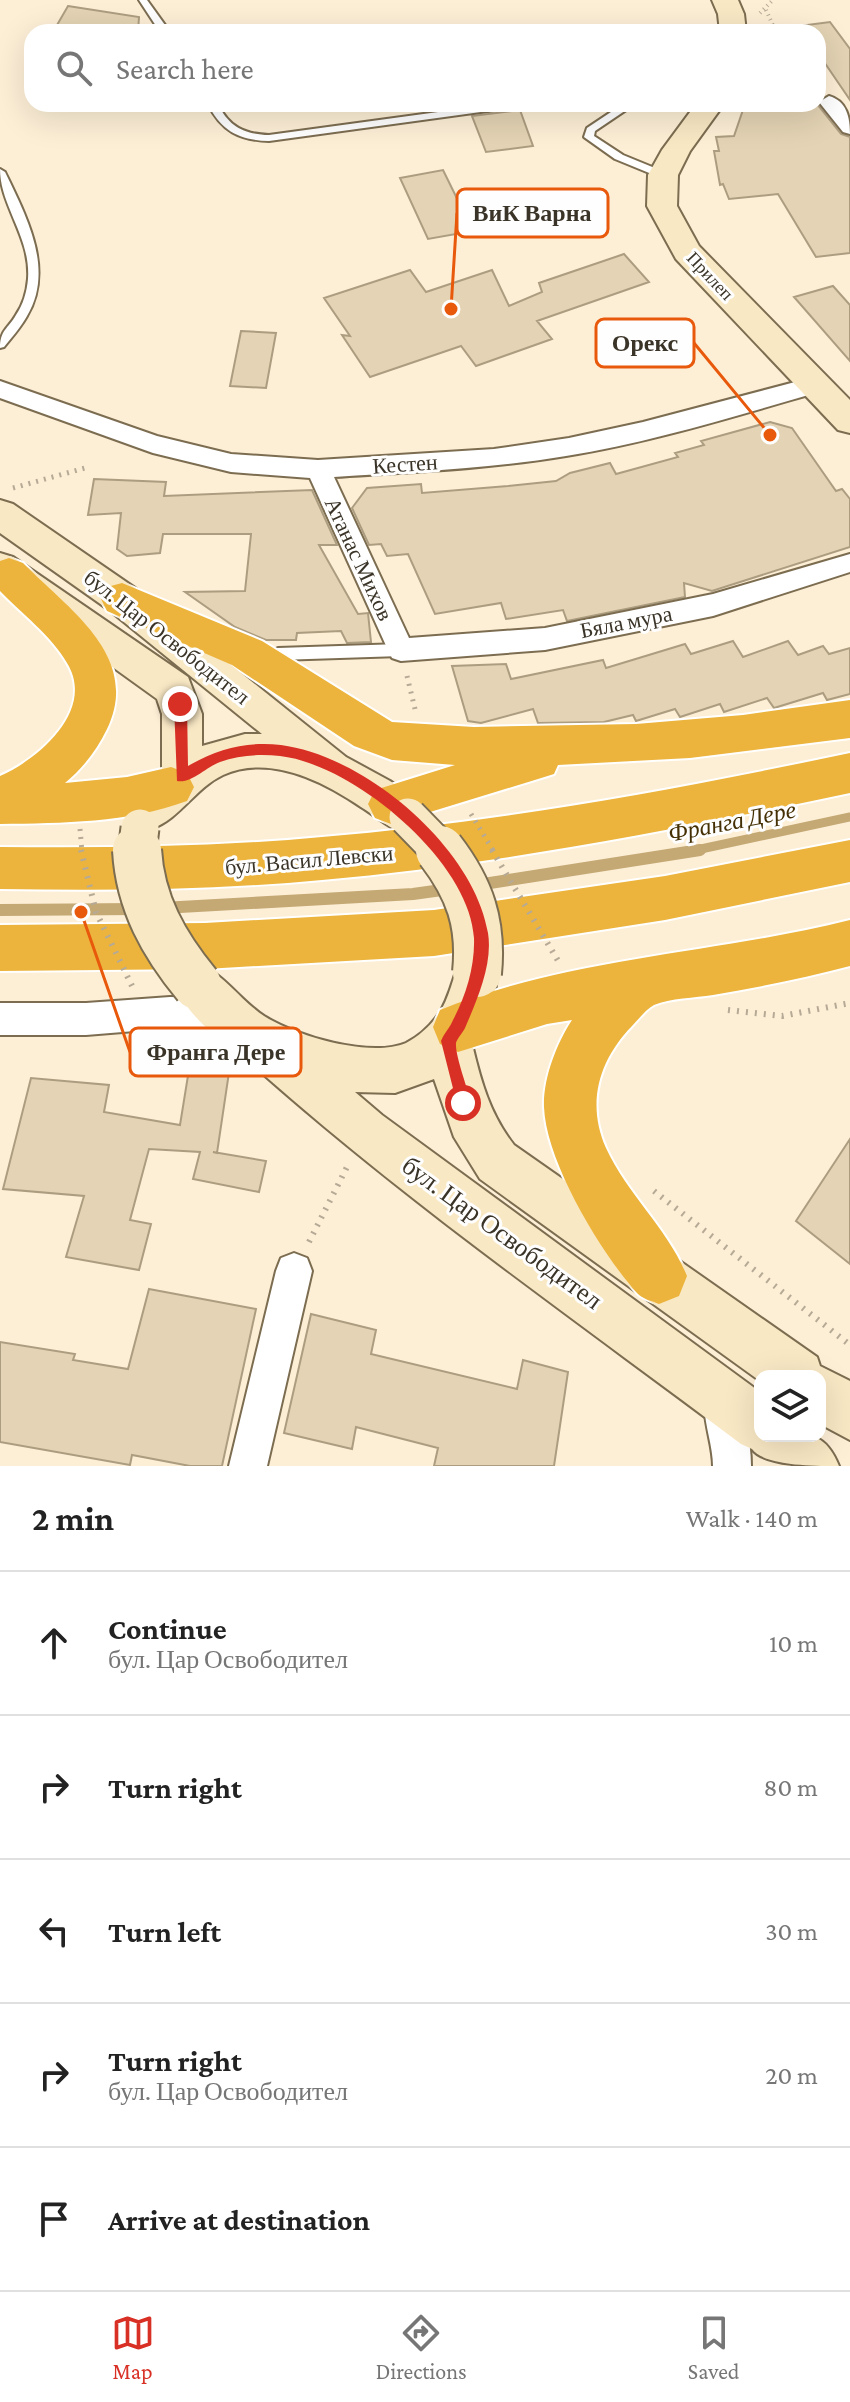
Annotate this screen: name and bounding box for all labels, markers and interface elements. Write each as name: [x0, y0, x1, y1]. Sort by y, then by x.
search box: [24, 24, 826, 112]
icon: search: [52, 46, 96, 90]
text: Search here: [116, 52, 254, 85]
callout: ВиК Варна: [457, 189, 608, 237]
text: ВиК Варна: [472, 199, 592, 226]
street label: Прилеп: [683, 248, 737, 304]
callout: Орекс: [596, 319, 694, 367]
text: Орекс: [612, 329, 679, 356]
street label: Кестен: [372, 449, 439, 479]
street label: Атанас Михов: [320, 494, 398, 624]
street label: бул. Цар Освободител: [79, 565, 255, 709]
street label: Бяла мура: [578, 601, 674, 643]
route end: [162, 686, 198, 722]
water label: Франга Дере: [666, 795, 799, 847]
street label: бул. Васил Левски: [224, 840, 394, 880]
callout: Франга Дере: [130, 1028, 301, 1076]
text: Франга Дере: [147, 1038, 286, 1065]
route start: [445, 1085, 481, 1121]
street label: бул. Цар Освободител: [396, 1151, 608, 1315]
map controls: [754, 1370, 826, 1442]
button: layers: [754, 1370, 826, 1442]
text: 2 min: [32, 1500, 114, 1537]
text: Walk · 140 m: [686, 1504, 818, 1533]
text: Continue: [108, 1612, 227, 1645]
icon: ahead: [32, 1621, 76, 1665]
text: 10 m: [769, 1629, 818, 1658]
text: бул. Цар Освободител: [108, 1645, 348, 1674]
icon: right: [32, 1765, 76, 1809]
text: Turn right: [108, 1771, 242, 1804]
text: 80 m: [764, 1773, 818, 1802]
icon: left: [32, 1909, 76, 1953]
text: Turn left: [108, 1915, 221, 1948]
text: 30 m: [765, 1917, 818, 1946]
text: Turn right: [108, 2044, 242, 2077]
icon: right: [32, 2053, 76, 2097]
text: 20 m: [765, 2061, 818, 2090]
text: бул. Цар Освободител: [108, 2077, 348, 2106]
icon: arrive: [32, 2197, 76, 2241]
text: Arrive at destination: [108, 2203, 370, 2236]
tab: Map: [111, 2311, 155, 2384]
tab: Directions: [376, 2311, 467, 2384]
tab: Saved: [688, 2311, 739, 2384]

